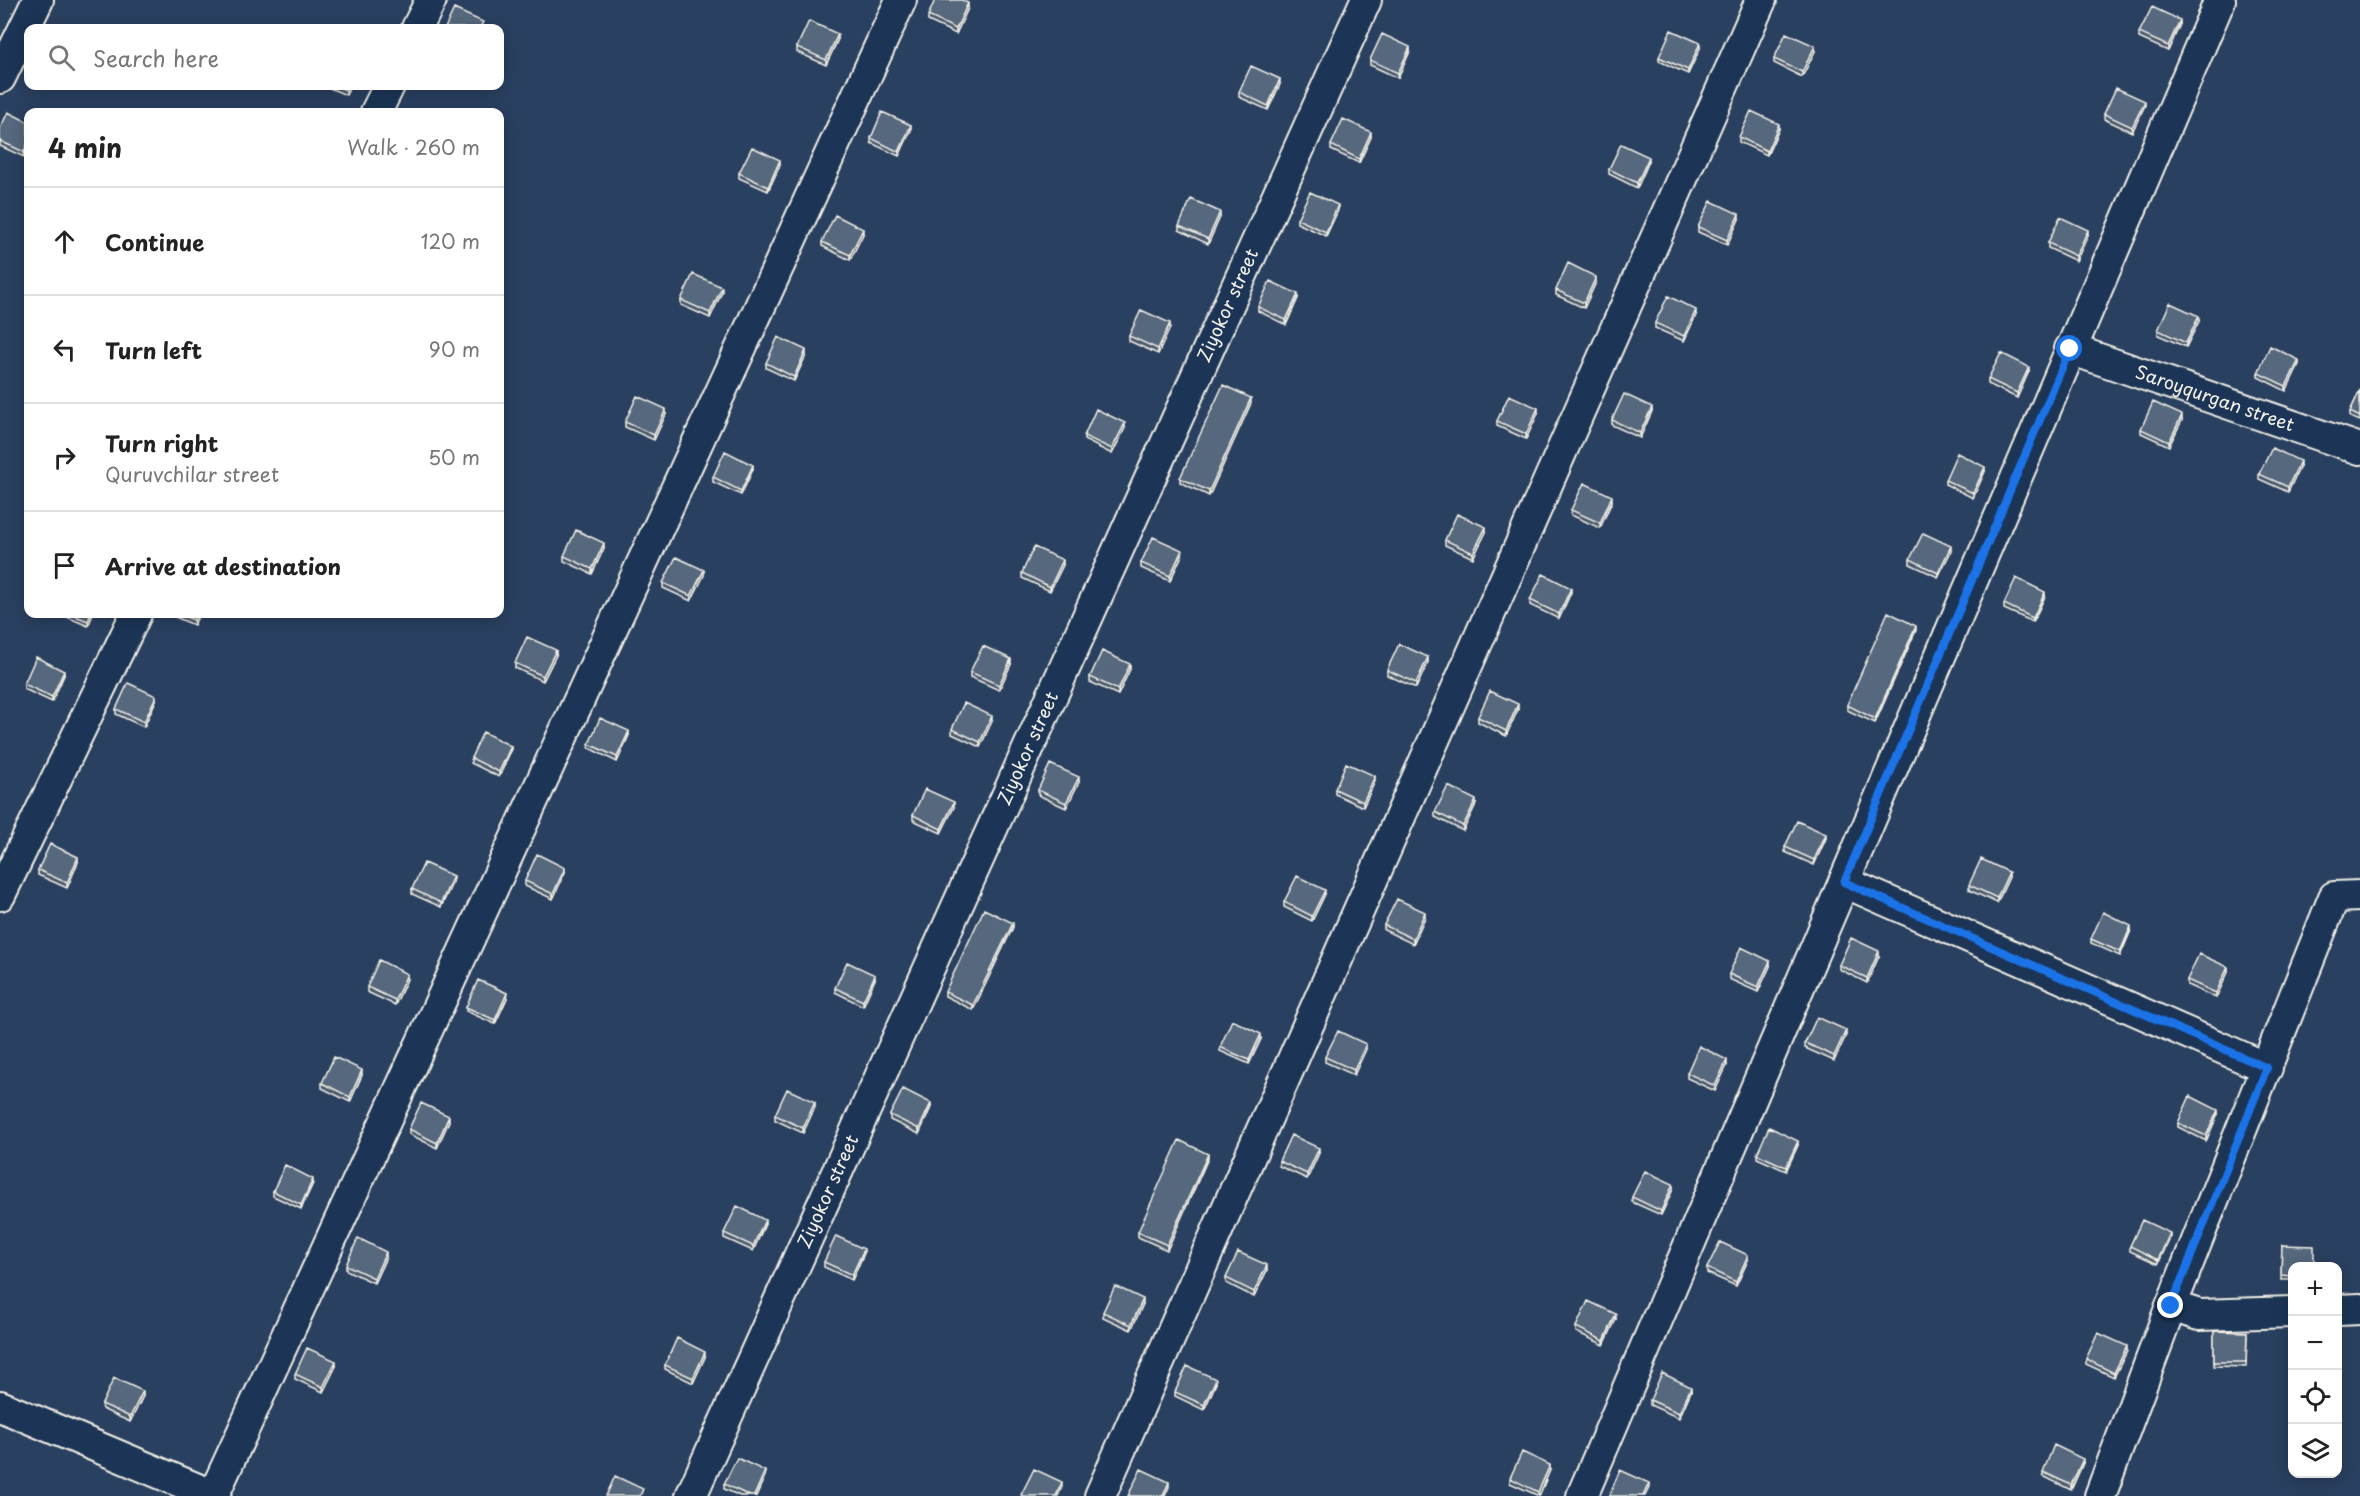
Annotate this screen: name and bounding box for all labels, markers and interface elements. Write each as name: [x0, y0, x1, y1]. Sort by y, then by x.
search box: [24, 24, 504, 90]
icon: search: [45, 41, 78, 74]
text: Search here: [93, 41, 219, 74]
text: 4 min: [48, 128, 122, 167]
text: Walk · 260 m: [347, 132, 480, 162]
icon: ahead: [48, 225, 81, 258]
text: Continue: [105, 225, 204, 258]
text: 120 m: [421, 226, 480, 256]
street label: Ziyokor street: [1189, 244, 1264, 366]
icon: left: [48, 333, 81, 366]
text: Turn left: [105, 333, 202, 366]
text: 90 m: [429, 334, 480, 364]
route start: [2056, 335, 2082, 361]
street label: Saroyqurgan street: [2132, 358, 2298, 437]
text: Turn right: [105, 426, 218, 459]
icon: right: [48, 441, 81, 474]
text: 50 m: [428, 442, 480, 472]
text: Quruvchilar street: [105, 459, 279, 489]
icon: arrive: [48, 549, 81, 582]
text: Arrive at destination: [105, 549, 341, 582]
street label: Ziyokor street: [989, 687, 1064, 809]
street label: Ziyokor street: [790, 1130, 864, 1252]
map controls: [2288, 1262, 2342, 1478]
button: +: [2288, 1262, 2342, 1316]
route end: [2157, 1292, 2183, 1318]
button: −: [2288, 1316, 2342, 1370]
button: locate: [2288, 1370, 2342, 1424]
button: layers: [2288, 1424, 2342, 1478]

